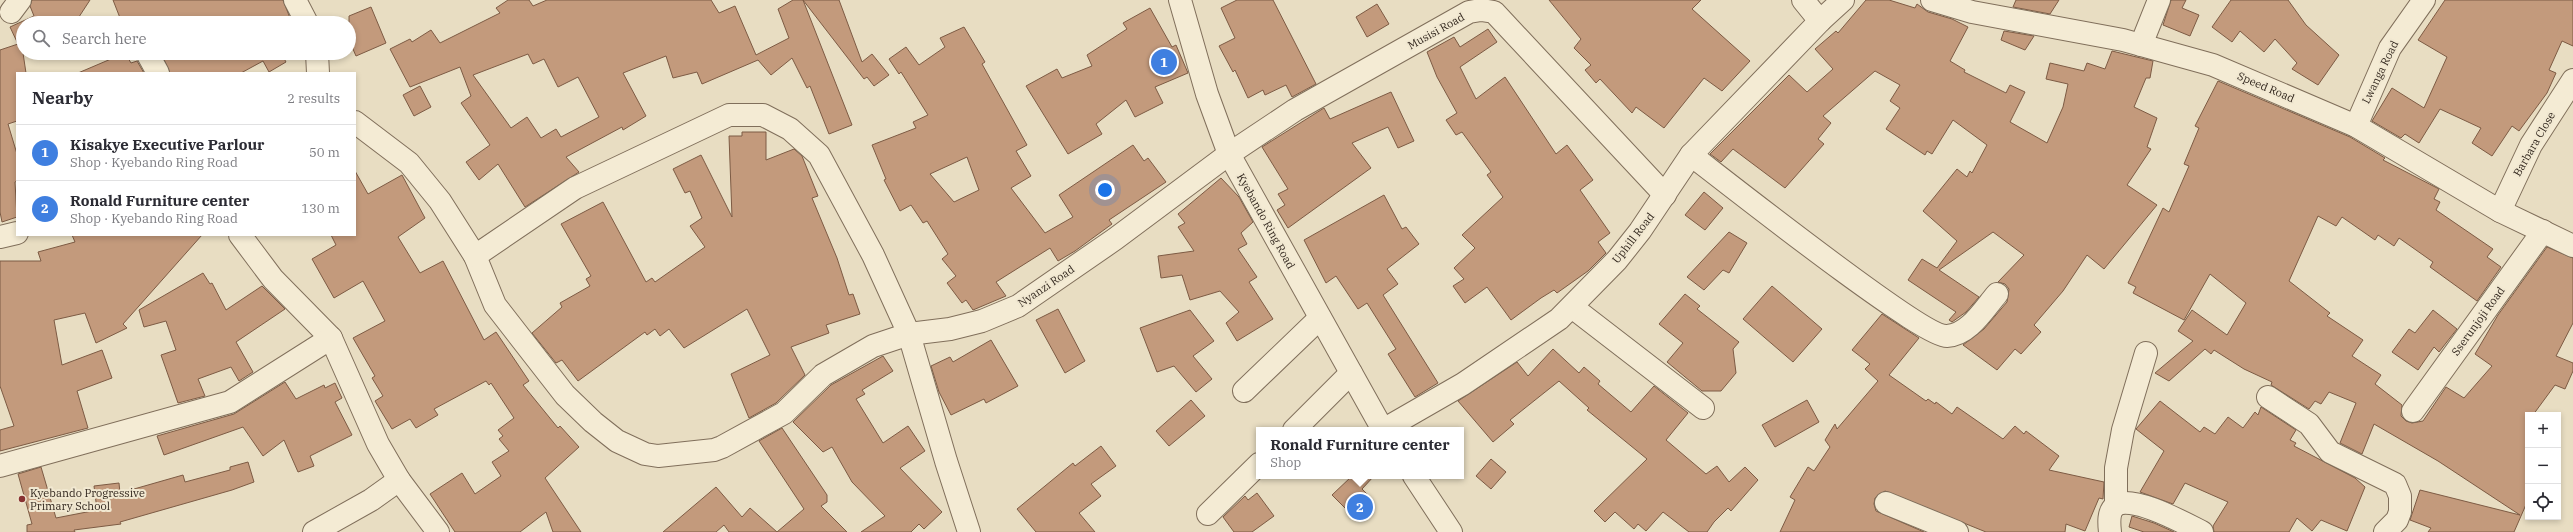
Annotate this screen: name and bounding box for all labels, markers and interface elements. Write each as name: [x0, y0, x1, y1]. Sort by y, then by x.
street label: Musisi Road: [1405, 9, 1467, 52]
search box: [16, 16, 356, 60]
icon: search: [30, 27, 52, 49]
text: Search here: [62, 29, 147, 48]
street label: Lwanga Road: [2359, 38, 2401, 106]
pin: 1: [1151, 47, 1177, 77]
street label: Speed Road: [2235, 69, 2297, 105]
text: Nearby: [32, 87, 93, 109]
text: 2 results: [287, 90, 340, 107]
street label: Barbara Close: [2510, 109, 2558, 179]
text: Kisakye Executive Parlour: [70, 135, 265, 154]
text: 1: [41, 144, 49, 161]
text: 50 m: [309, 144, 340, 161]
text: Shop · Kyebando Ring Road: [70, 154, 238, 171]
street label: Kyebando Ring Road: [1234, 171, 1298, 271]
your location: [1095, 180, 1115, 200]
text: Ronald Furniture center: [70, 191, 250, 210]
text: 2: [41, 200, 49, 217]
text: 130 m: [301, 200, 340, 217]
text: Shop · Kyebando Ring Road: [70, 210, 238, 227]
street label: Uphill Road: [1609, 210, 1657, 266]
street label: Nyanzi Road: [1015, 262, 1077, 310]
street label: Sserunjoji Road: [2448, 284, 2508, 358]
map controls: [2525, 412, 2561, 520]
button: +: [2525, 412, 2561, 448]
popup: [1256, 427, 1464, 479]
text: Ronald Furniture center: [1270, 435, 1450, 454]
button: −: [2525, 448, 2561, 484]
text: Shop: [1270, 454, 1301, 471]
button: locate: [2525, 484, 2561, 520]
place label: Kyebando Progressive Primary School: [30, 486, 145, 513]
pin: 2: [1347, 492, 1373, 522]
marker: Kyebando Progressive Primary School: [17, 494, 27, 504]

